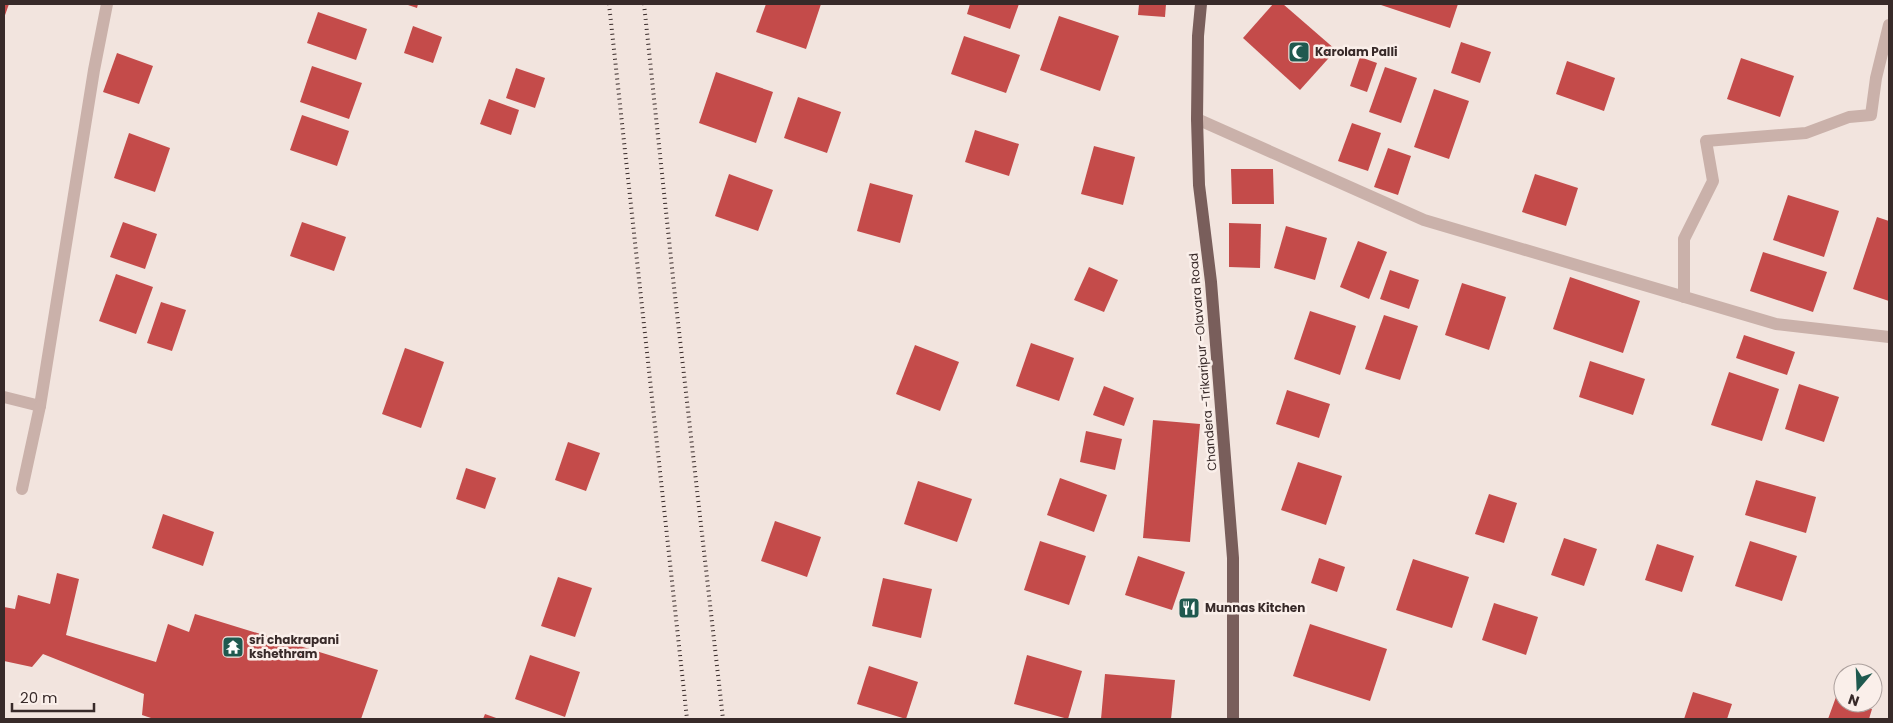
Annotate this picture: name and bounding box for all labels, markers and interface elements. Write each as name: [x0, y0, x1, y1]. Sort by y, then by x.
mosque icon: Karolam Palli: [1287, 40, 1311, 64]
place label: Karolam Palli: [1315, 43, 1398, 60]
street label: Chandera -Trikaripur -Olavara Road: [1185, 252, 1221, 472]
restaurant icon: Munnas Kitchen: [1177, 596, 1201, 620]
place label: Munnas Kitchen: [1205, 599, 1305, 616]
place label: sri chakrapani kshethram: [249, 631, 339, 662]
temple icon: sri chakrapani kshethram: [221, 635, 245, 659]
north arrow: [1833, 663, 1883, 713]
scale bar: [12, 680, 95, 712]
text: 20 m: [20, 687, 58, 708]
text: N: [1846, 689, 1862, 711]

